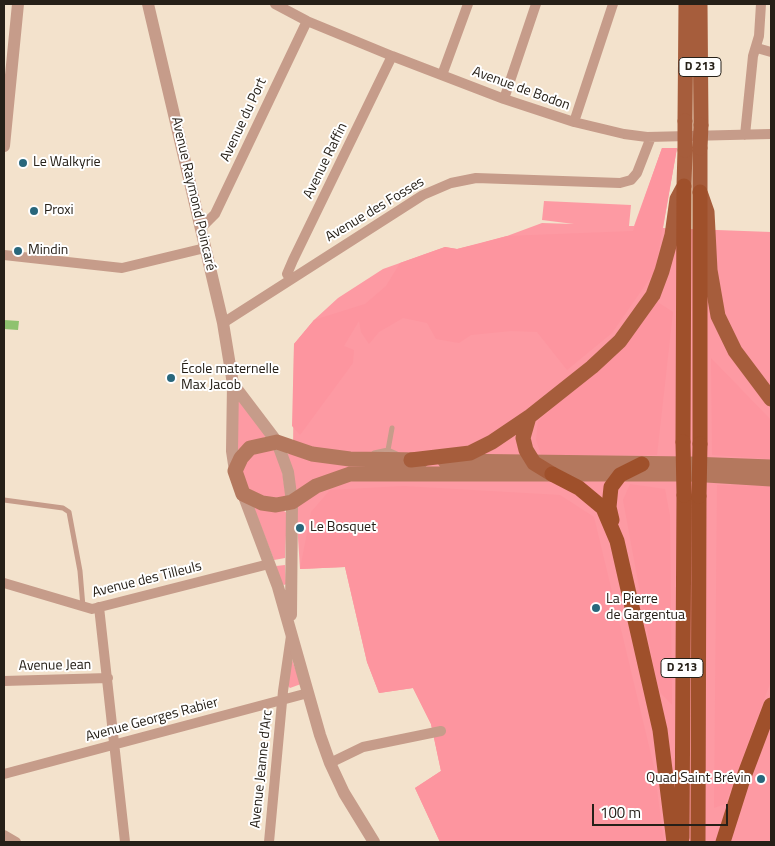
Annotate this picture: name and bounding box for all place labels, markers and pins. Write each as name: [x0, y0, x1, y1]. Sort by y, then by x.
place label: Le Walkyrie: [33, 155, 101, 171]
marker: Le Walkyrie: [17, 157, 29, 169]
place label: Proxi: [44, 203, 74, 219]
marker: Proxi: [28, 205, 40, 217]
place label: Mindin: [28, 243, 68, 259]
marker: Mindin: [12, 245, 24, 257]
place label: École maternelle Max Jacob: [181, 362, 279, 394]
marker: École maternelle Max Jacob: [165, 372, 177, 384]
place label: Le Bosquet: [310, 520, 376, 536]
marker: Le Bosquet: [294, 522, 306, 534]
place label: La Pierre de Gargentua: [606, 592, 685, 624]
marker: La Pierre de Gargentua: [590, 602, 602, 614]
place label: Quad Saint Brévin: [646, 771, 751, 787]
marker: Quad Saint Brévin: [755, 773, 767, 785]

